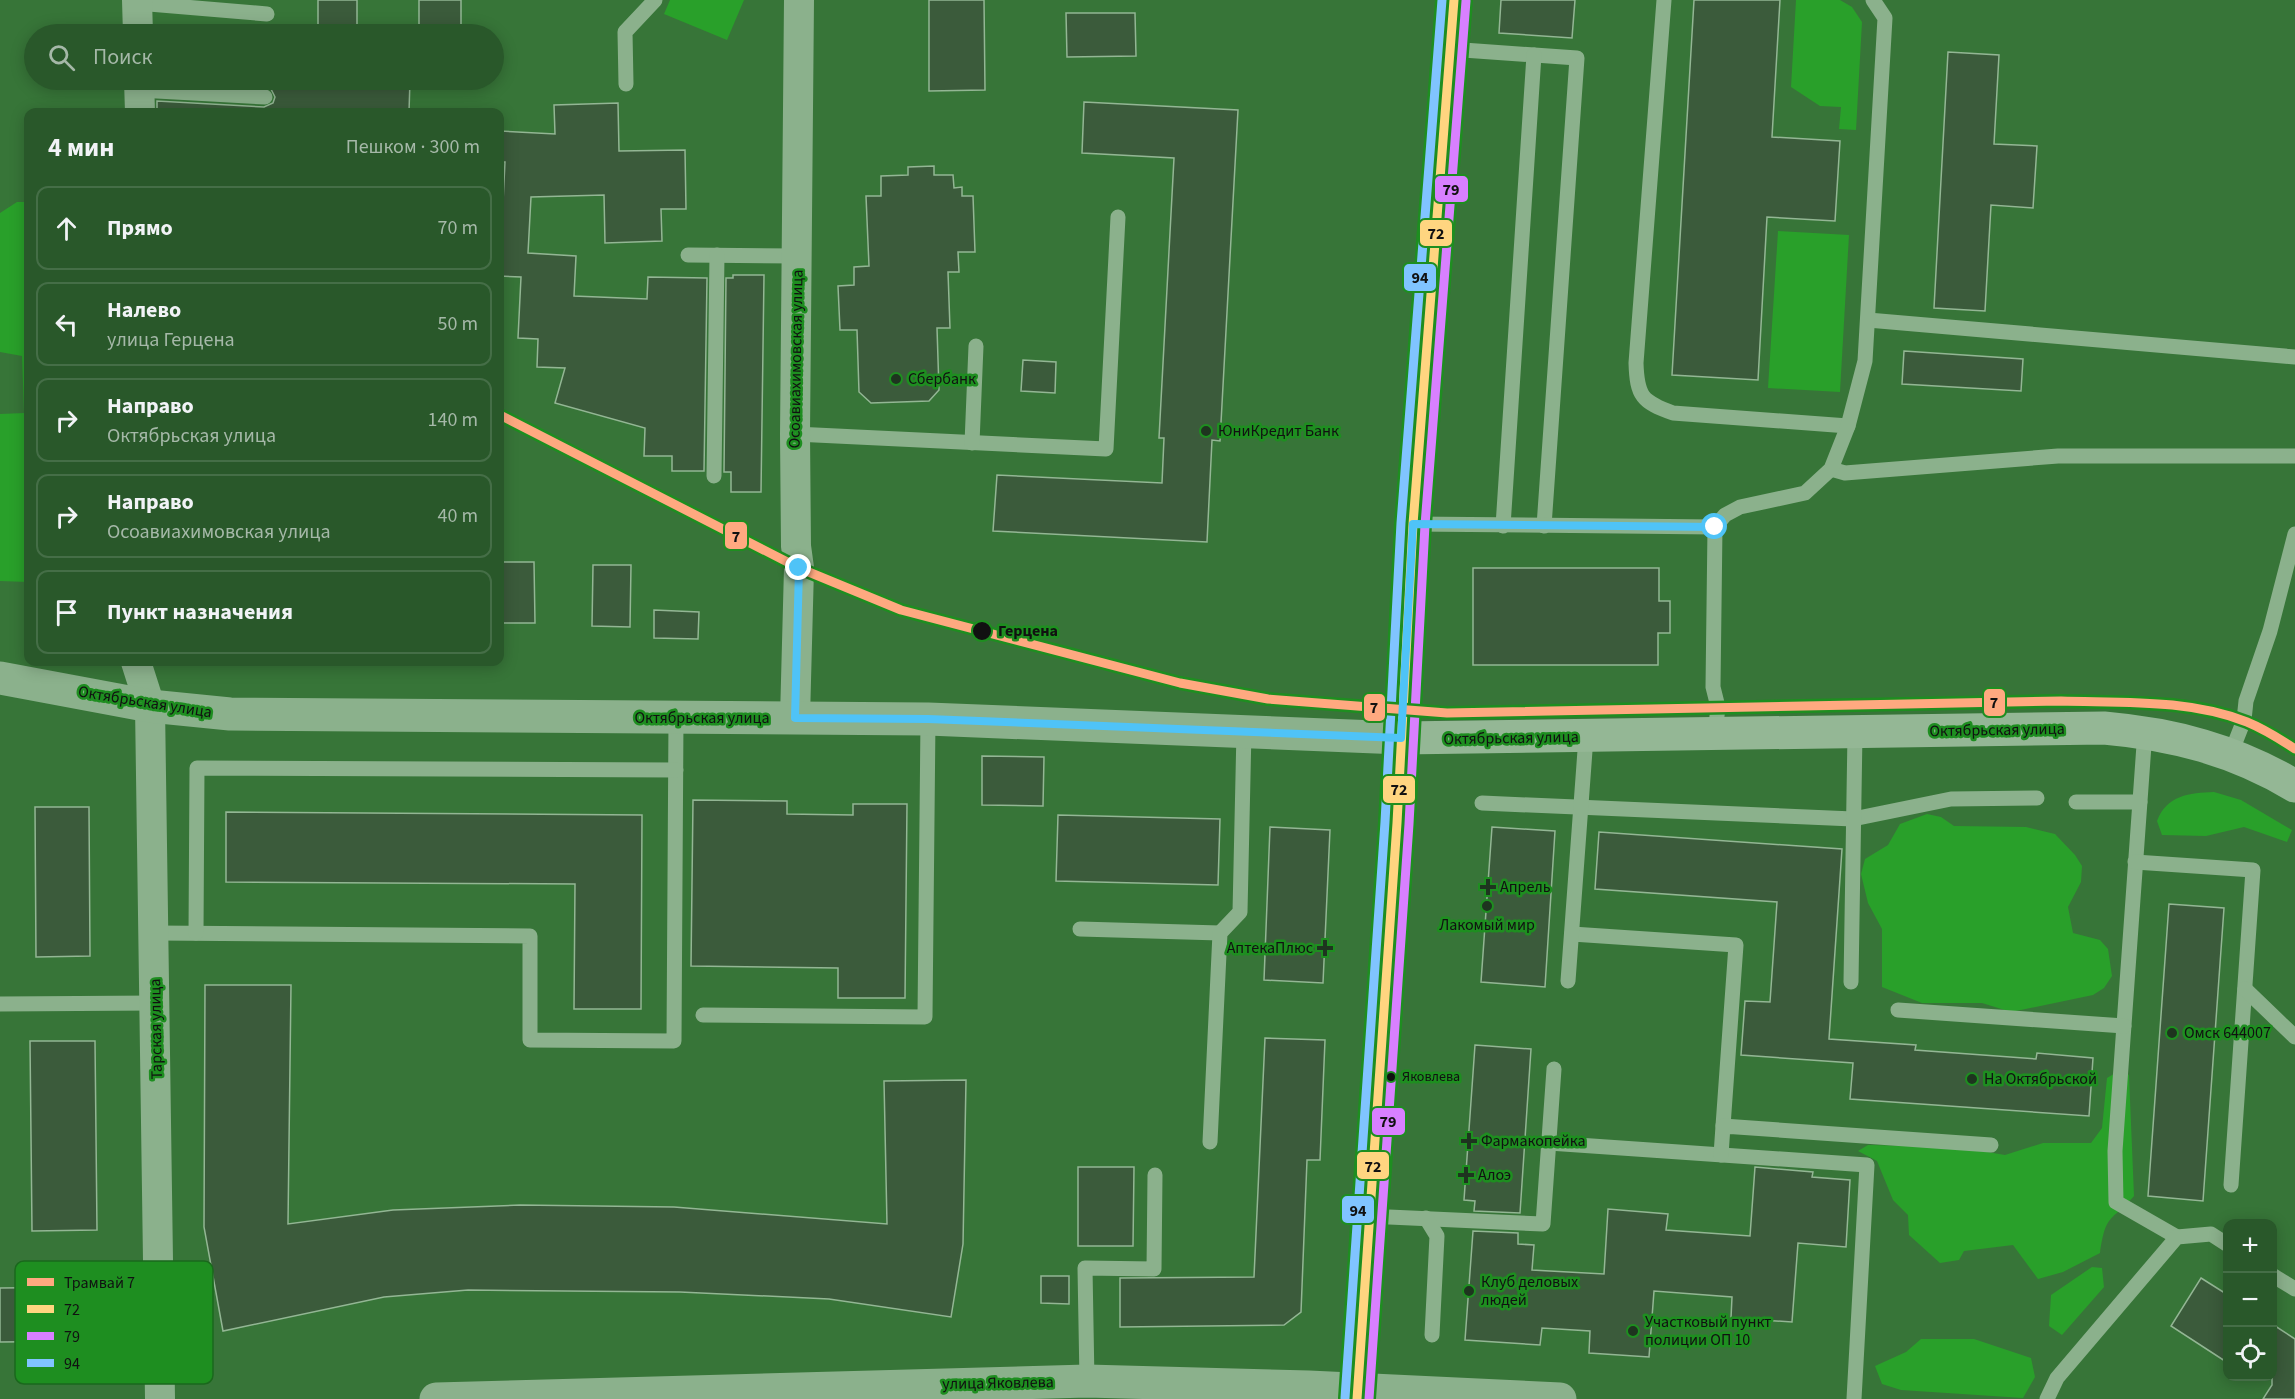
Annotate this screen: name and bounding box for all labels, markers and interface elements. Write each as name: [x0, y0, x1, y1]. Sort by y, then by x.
search box: [24, 24, 504, 90]
icon: search: [45, 41, 78, 74]
text: Поиск: [93, 41, 152, 73]
text: 4 мин: [48, 129, 114, 166]
text: Пешком · 300 m: [346, 133, 480, 161]
line badge: 79: [1434, 175, 1469, 203]
text: 79: [1443, 179, 1459, 201]
icon: ahead: [50, 212, 83, 245]
text: Прямо: [107, 212, 173, 244]
text: 70 m: [438, 214, 478, 242]
line badge: 72: [1419, 219, 1453, 247]
text: 72: [1428, 223, 1444, 245]
line badge: 94: [1403, 263, 1437, 292]
text: 94: [1412, 267, 1429, 289]
street label: Осоавиахимовская улица: [783, 269, 809, 449]
text: Налево: [107, 294, 181, 326]
icon: left: [50, 308, 83, 341]
text: 50 m: [438, 310, 478, 338]
text: улица Герцена: [107, 326, 235, 354]
place label: Сбербанк: [908, 368, 976, 390]
marker: Сбербанк: [889, 372, 903, 386]
text: Направо: [107, 390, 194, 422]
icon: right: [50, 404, 83, 437]
text: 140 m: [428, 406, 478, 434]
place label: ЮниКредит Банк: [1218, 420, 1339, 442]
text: Октябрьская улица: [107, 422, 276, 450]
marker: ЮниКредит Банк: [1199, 424, 1213, 438]
text: Направо: [107, 486, 194, 518]
icon: right: [50, 500, 83, 533]
text: 40 m: [438, 502, 478, 530]
route start: [1701, 513, 1727, 539]
text: Осоавиахимовская улица: [107, 518, 331, 546]
line badge: 7: [724, 521, 748, 550]
text: 7: [732, 526, 740, 548]
route end: [785, 554, 811, 580]
icon: arrive: [50, 596, 83, 629]
text: Пункт назначения: [107, 596, 293, 628]
marker: Герцена: [971, 620, 993, 642]
place label: Герцена: [998, 620, 1058, 642]
street label: Октябрьская улица: [76, 681, 214, 723]
line badge: 7: [1983, 688, 2006, 717]
text: 7: [1990, 692, 1998, 714]
line badge: 7: [1363, 693, 1386, 722]
text: 7: [1370, 697, 1378, 719]
street label: Октябрьская улица: [634, 707, 770, 729]
street label: Октябрьская улица: [1929, 718, 2065, 742]
street label: Октябрьская улица: [1443, 726, 1579, 750]
line badge: 72: [1382, 775, 1416, 804]
text: 72: [1391, 779, 1407, 801]
place label: Апрель: [1500, 876, 1551, 898]
marker: Апрель: [1481, 880, 1495, 894]
marker: Лакомый мир: [1480, 899, 1494, 913]
place label: Лакомый мир: [1439, 914, 1535, 936]
place label: АптекаПлюс: [1227, 937, 1313, 959]
marker: АптекаПлюс: [1318, 941, 1332, 955]
street label: Тарская улица: [144, 978, 168, 1080]
place label: Омск 644007: [2184, 1022, 2271, 1044]
marker: Омск 644007: [2165, 1026, 2179, 1040]
place label: Яковлева: [1402, 1067, 1460, 1087]
place label: На Октябрьской: [1984, 1068, 2097, 1090]
marker: Яковлева: [1385, 1071, 1397, 1083]
marker: На Октябрьской: [1965, 1072, 1979, 1086]
line badge: 79: [1371, 1107, 1406, 1136]
text: 79: [1380, 1111, 1396, 1133]
place label: Фармакопейка: [1481, 1130, 1586, 1152]
marker: Фармакопейка: [1462, 1134, 1476, 1148]
line badge: 72: [1356, 1151, 1390, 1180]
text: 72: [1365, 1156, 1381, 1178]
place label: Алоэ: [1478, 1164, 1511, 1186]
marker: Алоэ: [1459, 1168, 1473, 1182]
line badge: 94: [1341, 1195, 1375, 1224]
text: 94: [1350, 1200, 1367, 1222]
map controls: [2223, 1219, 2277, 1381]
button: +: [2223, 1219, 2277, 1273]
legend: [15, 1261, 213, 1384]
place label: Клуб деловых людей: [1481, 1271, 1578, 1311]
text: Трамвай 7: [64, 1272, 135, 1294]
button: −: [2223, 1273, 2277, 1327]
marker: Клуб деловых людей: [1462, 1284, 1476, 1298]
text: 72: [64, 1299, 80, 1321]
place label: Участковый пункт полиции ОП 10: [1645, 1311, 1771, 1351]
marker: Участковый пункт полиции ОП 10: [1626, 1324, 1640, 1338]
text: 79: [64, 1326, 80, 1348]
button: locate: [2223, 1327, 2277, 1381]
text: 94: [64, 1353, 80, 1375]
street label: улица Яковлева: [942, 1371, 1054, 1395]

